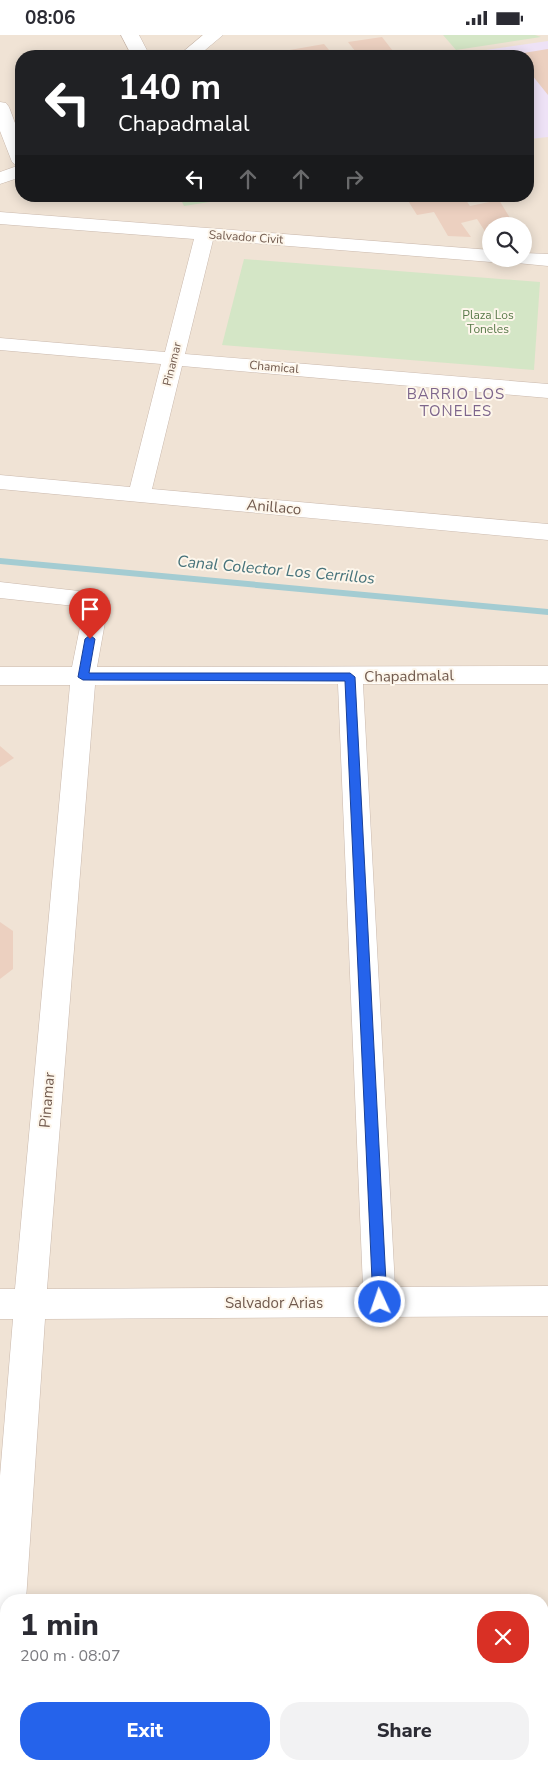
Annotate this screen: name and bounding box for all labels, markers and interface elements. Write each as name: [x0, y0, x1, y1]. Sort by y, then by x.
text: 08:06: [25, 5, 75, 31]
text: 140 m: [118, 64, 221, 111]
icon: left: [35, 70, 100, 135]
text: Chapadmalal: [118, 109, 249, 139]
icon: left: [181, 165, 209, 193]
icon: ahead: [234, 165, 262, 193]
icon: ahead: [287, 165, 315, 193]
icon: right: [340, 165, 368, 193]
map controls: [482, 217, 532, 267]
button: search: [482, 217, 532, 267]
street label: Salvador Civit: [208, 226, 285, 248]
park label: Plaza Los Toneles: [462, 307, 514, 337]
street label: Pinamar: [159, 340, 185, 388]
street label: Chamical: [249, 357, 300, 377]
district label: BARRIO LOS TONELES: [407, 384, 505, 421]
street label: Anillaco: [246, 495, 302, 519]
water label: Canal Colector Los Cerrillos: [176, 550, 376, 590]
pin: [69, 588, 111, 639]
icon: arrive: [76, 595, 104, 623]
street label: Chapadmalal: [364, 665, 455, 687]
street label: Pinamar: [35, 1071, 59, 1129]
position arrow: [353, 1275, 405, 1327]
street label: Salvador Arias: [225, 1293, 323, 1313]
text: 1 min: [20, 1605, 99, 1646]
button: close: [477, 1611, 529, 1663]
text: 200 m · 08:07: [20, 1645, 121, 1667]
button: Exit: [20, 1702, 270, 1760]
button: Share: [280, 1702, 529, 1760]

